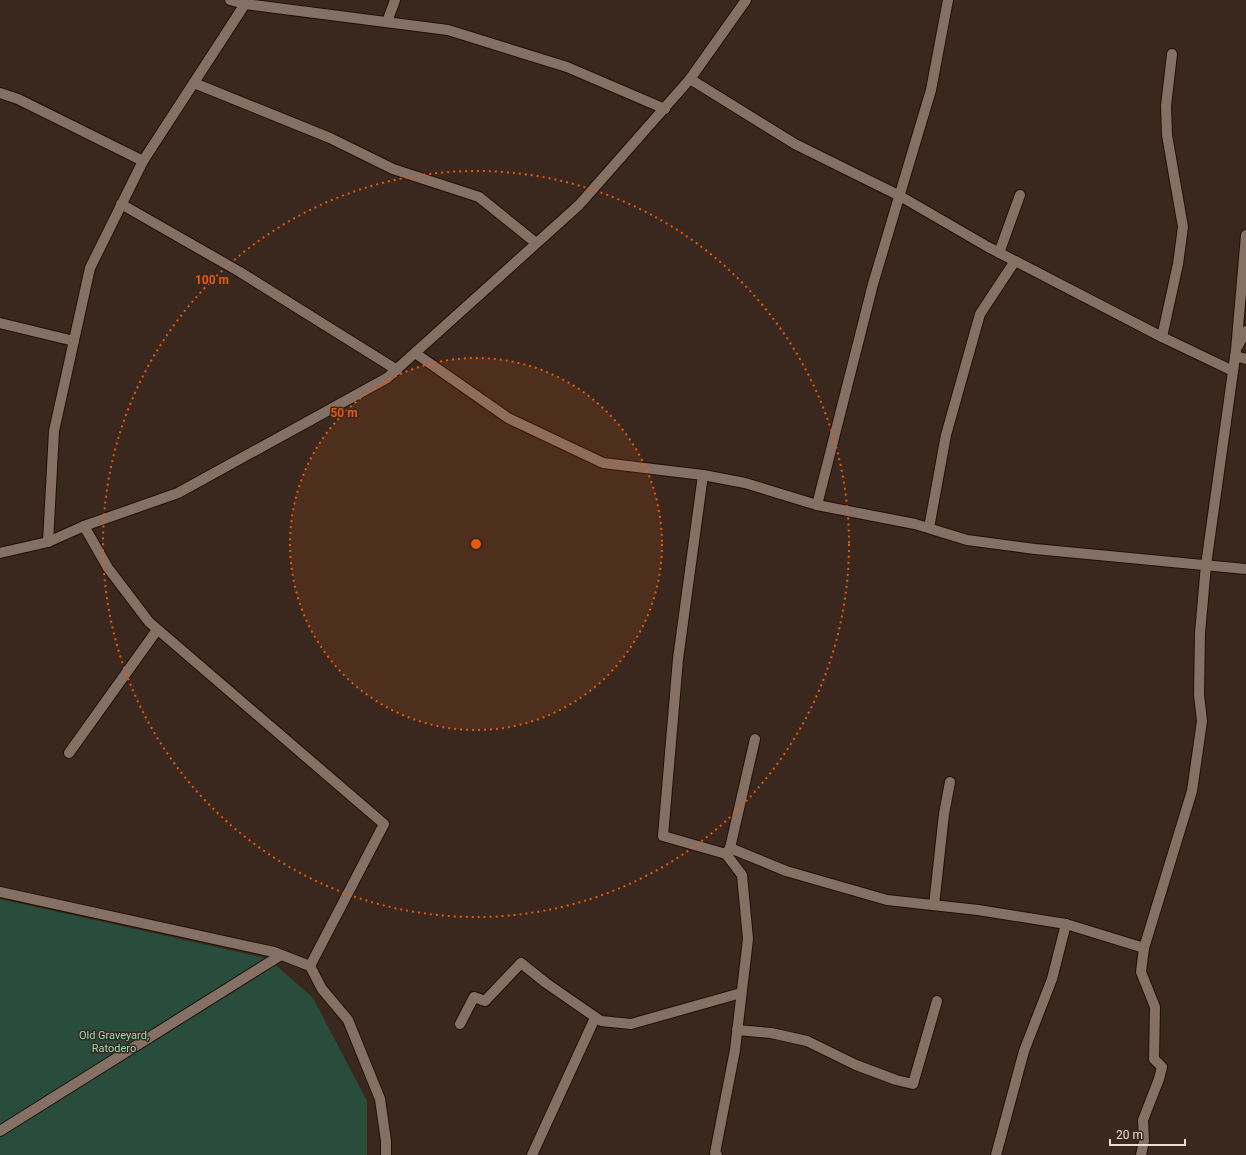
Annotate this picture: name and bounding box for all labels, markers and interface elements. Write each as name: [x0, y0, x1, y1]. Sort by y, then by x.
text: 100 m: [195, 273, 229, 287]
text: 50 m: [330, 406, 358, 420]
centre of rings: [469, 537, 483, 551]
park label: Old Graveyard, Ratodero: [79, 1029, 149, 1055]
scale bar: [1110, 1121, 1185, 1147]
text: 20 m: [1116, 1128, 1143, 1142]

